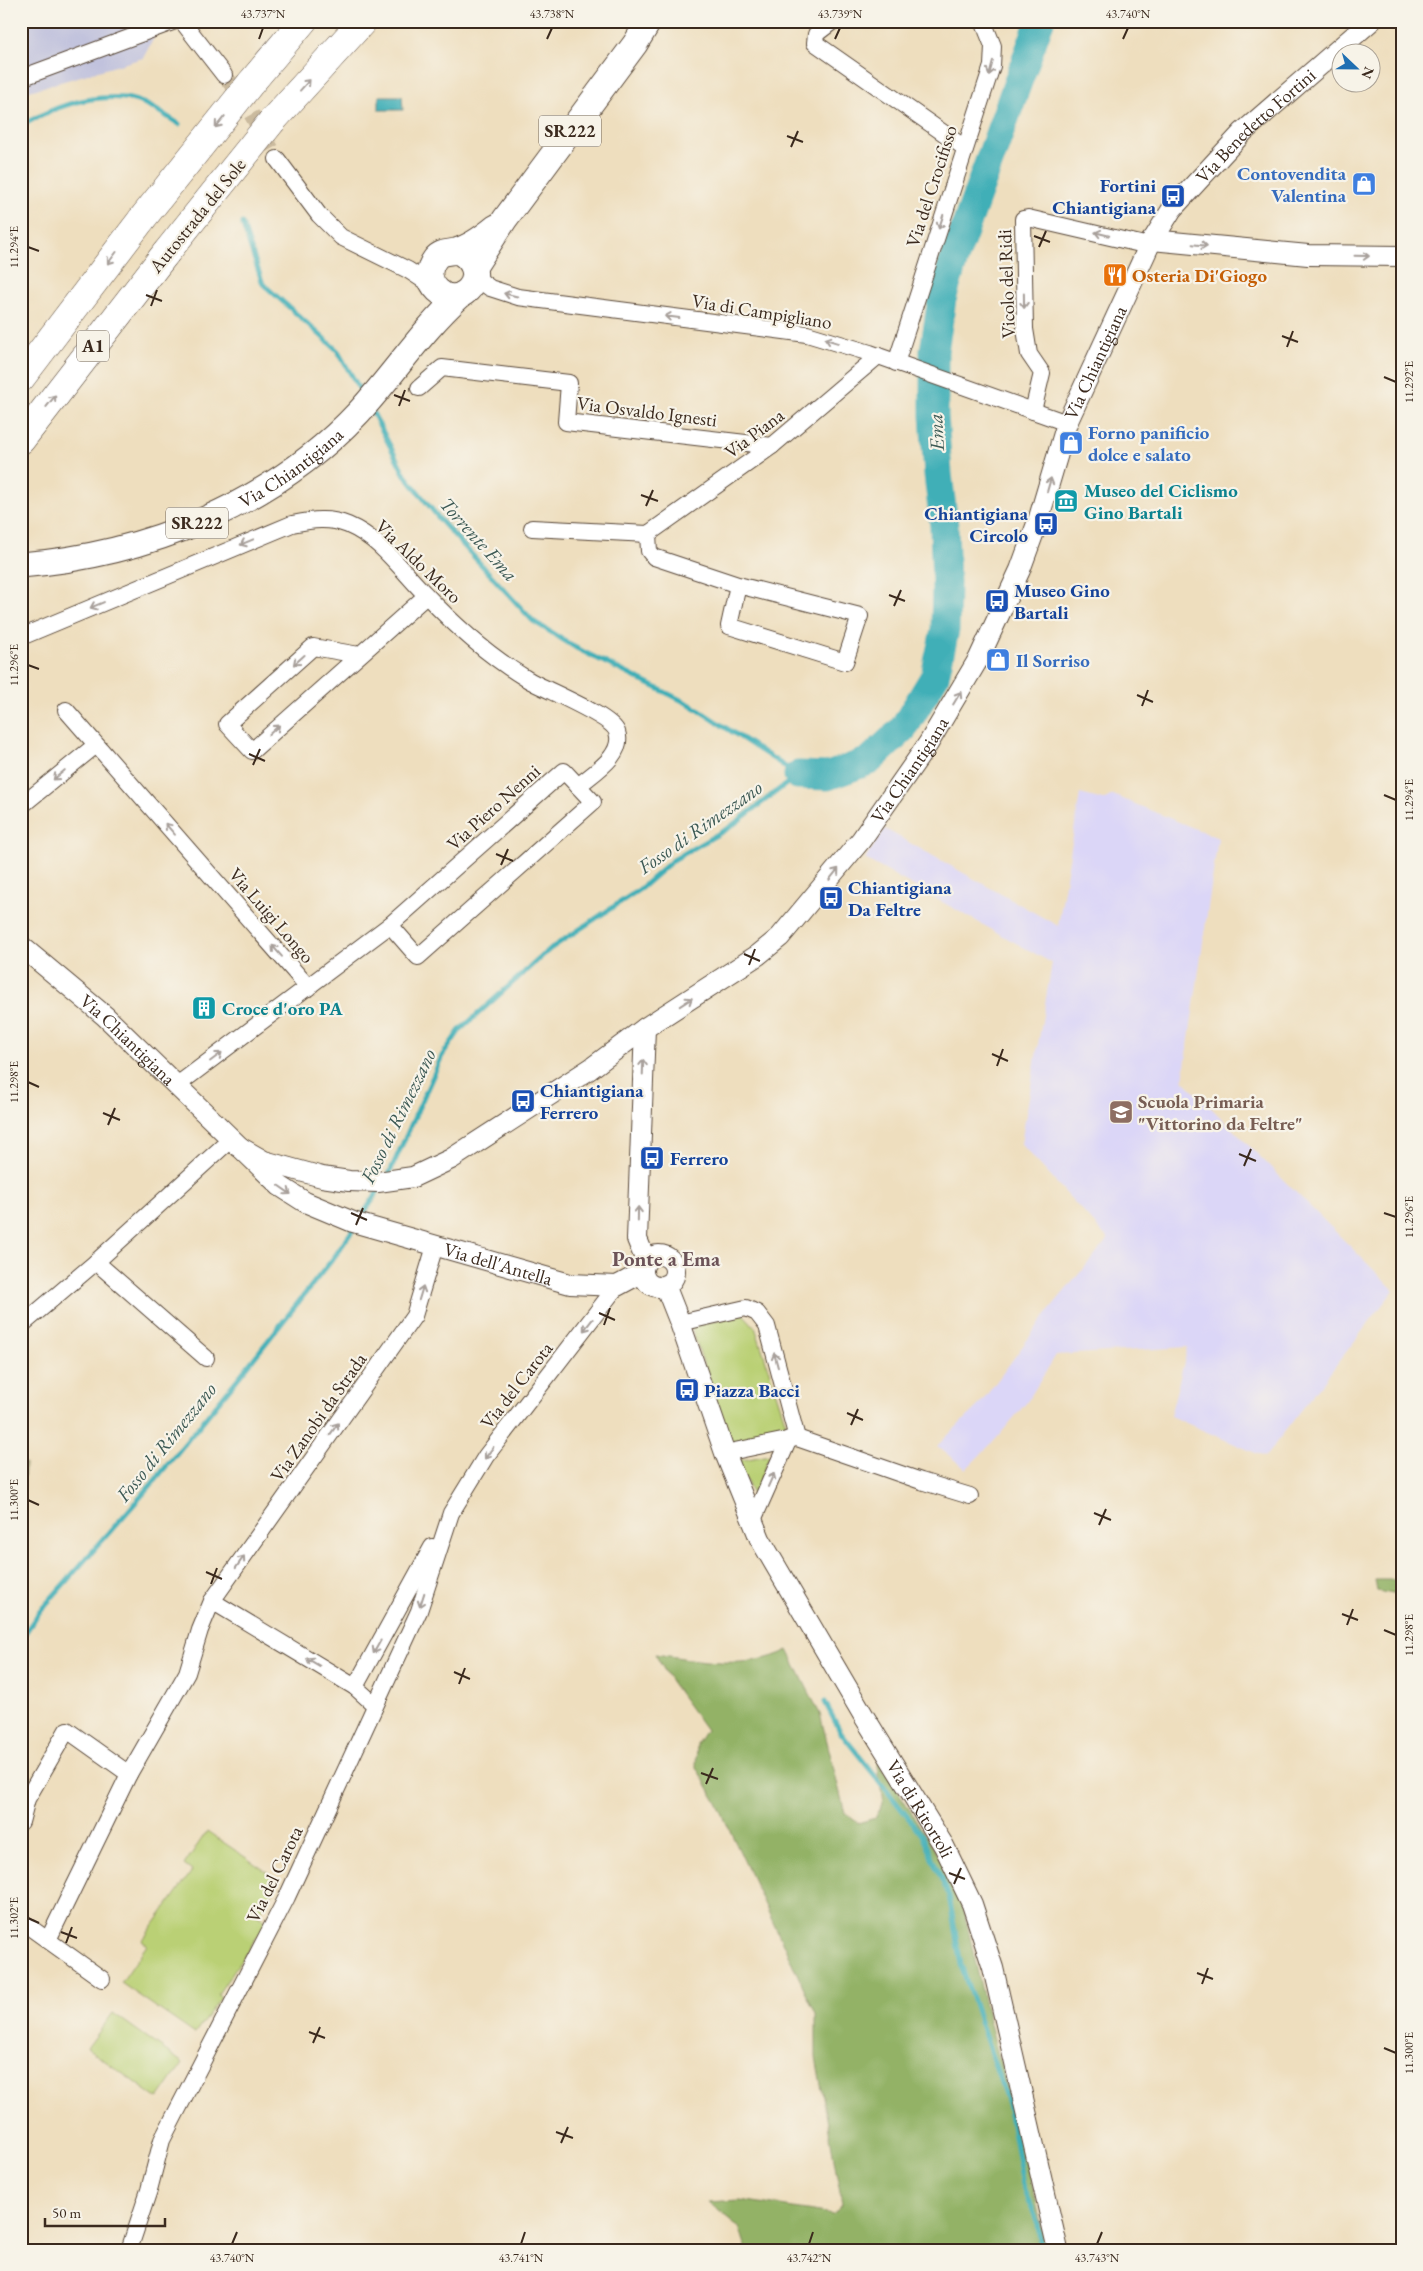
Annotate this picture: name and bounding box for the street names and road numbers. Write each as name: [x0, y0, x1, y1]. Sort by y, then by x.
street label: Via Benedetto Fortini: [1190, 63, 1321, 189]
road number: SR222: [539, 115, 601, 146]
street label: Via del Crocifisso: [900, 122, 963, 250]
street label: Autostrada del Sole: [143, 153, 251, 279]
street label: Vicolo del Ridi: [992, 229, 1021, 339]
street label: Via di Campigliano: [690, 288, 834, 335]
street label: Via Chiantigiana: [1058, 301, 1133, 424]
road number: A1: [77, 331, 109, 362]
street label: Via Osvaldo Ignesti: [575, 390, 719, 433]
street label: Via Piana: [719, 402, 790, 464]
street label: Via Chiantigiana: [234, 422, 349, 514]
road number: SR222: [166, 508, 228, 538]
street label: Via Aldo Moro: [370, 514, 467, 609]
street label: Via Chiantigiana: [865, 712, 955, 828]
street label: Via Piero Nenni: [441, 758, 546, 856]
street label: Via Luigi Longo: [223, 862, 320, 968]
street label: Via Chiantigiana: [75, 988, 181, 1091]
street label: Via dell'Antella: [441, 1237, 556, 1291]
street label: Via del Carota: [474, 1336, 559, 1434]
street label: Via Zanobi da Strada: [265, 1347, 372, 1487]
street label: Via di Ritortoli: [881, 1755, 960, 1862]
street label: Via del Carota: [240, 1822, 309, 1927]

